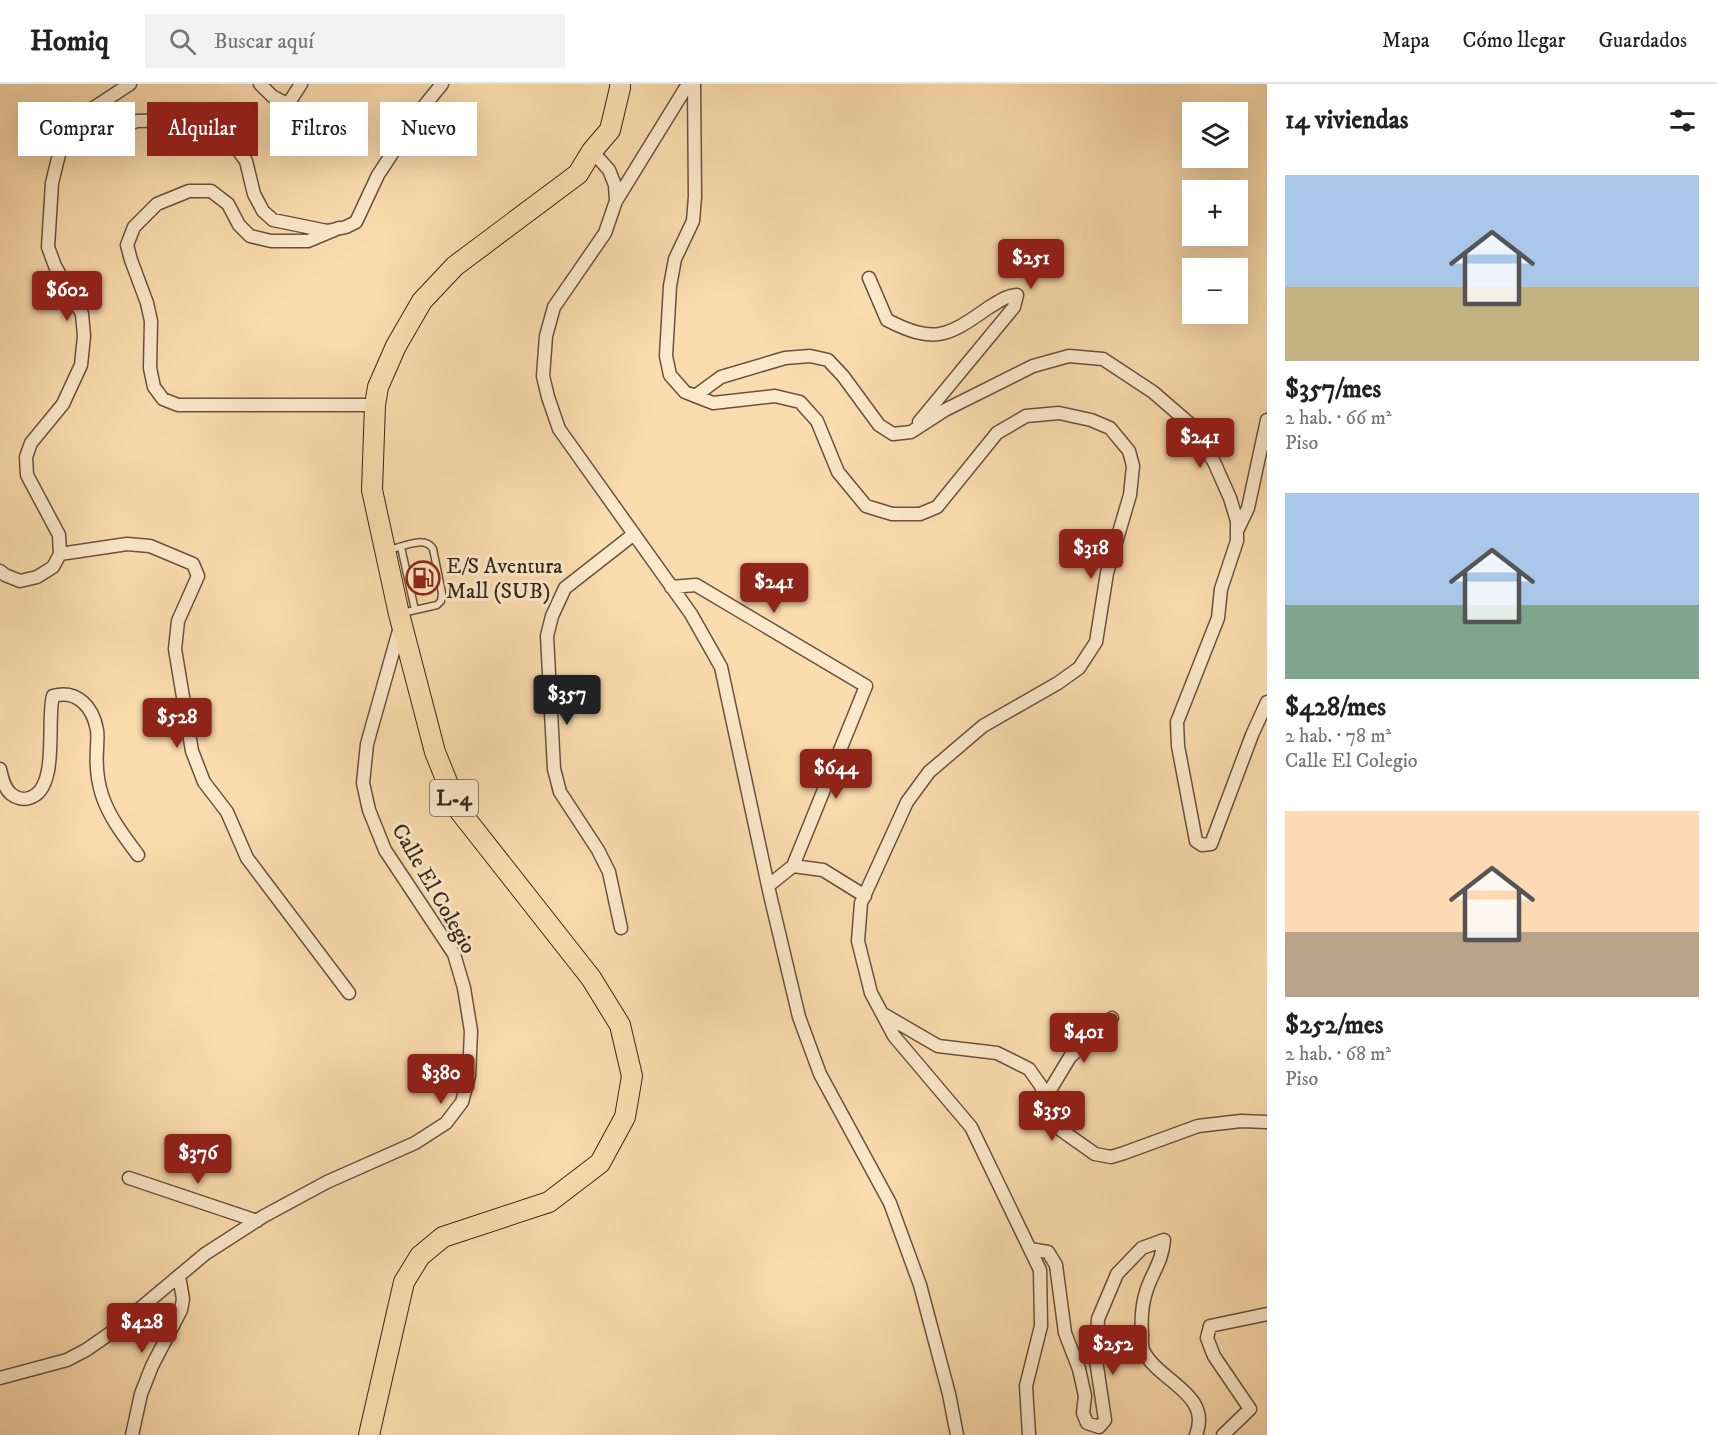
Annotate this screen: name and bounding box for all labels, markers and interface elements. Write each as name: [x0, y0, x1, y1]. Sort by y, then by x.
search box: [145, 14, 565, 68]
text: Homiq: [30, 24, 109, 59]
icon: search: [166, 25, 199, 58]
text: Buscar aquí: [214, 28, 314, 55]
text: Mapa: [1382, 28, 1430, 54]
text: Cómo llegar: [1463, 28, 1565, 54]
text: Guardados: [1598, 28, 1687, 54]
chip: Comprar: [18, 102, 135, 156]
chip: Alquilar: [147, 102, 258, 156]
chip: Filtros: [270, 102, 368, 156]
chip: Nuevo: [380, 102, 477, 156]
map controls: [1182, 102, 1248, 324]
button: layers: [1182, 102, 1248, 168]
text: 14 viviendas: [1285, 104, 1408, 137]
icon: filters: [1666, 104, 1699, 137]
button: +: [1182, 180, 1248, 246]
icon: home: [1438, 214, 1546, 322]
pin: $251: [995, 239, 1067, 290]
text: $251: [1012, 246, 1050, 271]
button: −: [1182, 258, 1248, 324]
pin: $602: [31, 271, 103, 322]
text: $602: [46, 278, 88, 303]
text: $357/mes: [1285, 373, 1381, 406]
text: 2 hab. · 66 m²: [1285, 406, 1392, 431]
pin: $241: [1164, 418, 1236, 469]
text: $241: [1180, 425, 1220, 450]
text: Piso: [1285, 431, 1318, 456]
pin: $318: [1055, 529, 1127, 580]
icon: home: [1438, 532, 1546, 640]
text: $318: [1073, 536, 1109, 561]
place label: E/S Aventura Mall (SUB): [446, 553, 563, 605]
fuel station icon: E/S Aventura Mall (SUB): [405, 560, 441, 596]
pin: $241: [738, 563, 810, 614]
text: $241: [754, 570, 794, 595]
pin: $357: [531, 675, 603, 726]
text: $357: [548, 682, 586, 707]
text: $428/mes: [1285, 691, 1386, 724]
pin: $528: [141, 698, 213, 749]
text: $528: [157, 705, 197, 730]
text: 2 hab. · 78 m²: [1285, 724, 1391, 749]
pin: $644: [800, 749, 872, 800]
text: Calle El Colegio: [1285, 749, 1418, 774]
text: $644: [814, 756, 858, 781]
road number: L-4: [430, 780, 478, 816]
street label: Calle El Colegio: [386, 819, 482, 959]
icon: home: [1438, 850, 1546, 958]
text: $252/mes: [1285, 1009, 1383, 1042]
pin: $401: [1048, 1013, 1120, 1064]
text: $401: [1064, 1020, 1104, 1045]
text: 2 hab. · 68 m²: [1285, 1042, 1391, 1067]
pin: $380: [405, 1054, 477, 1105]
text: $380: [421, 1061, 461, 1086]
text: Piso: [1285, 1067, 1318, 1092]
pin: $359: [1016, 1091, 1088, 1142]
text: $359: [1033, 1098, 1071, 1123]
pin: $376: [162, 1134, 234, 1185]
text: $376: [178, 1141, 218, 1166]
pin: $428: [106, 1303, 178, 1354]
text: $428: [121, 1310, 163, 1335]
pin: $252: [1077, 1325, 1149, 1376]
text: $252: [1093, 1332, 1133, 1357]

